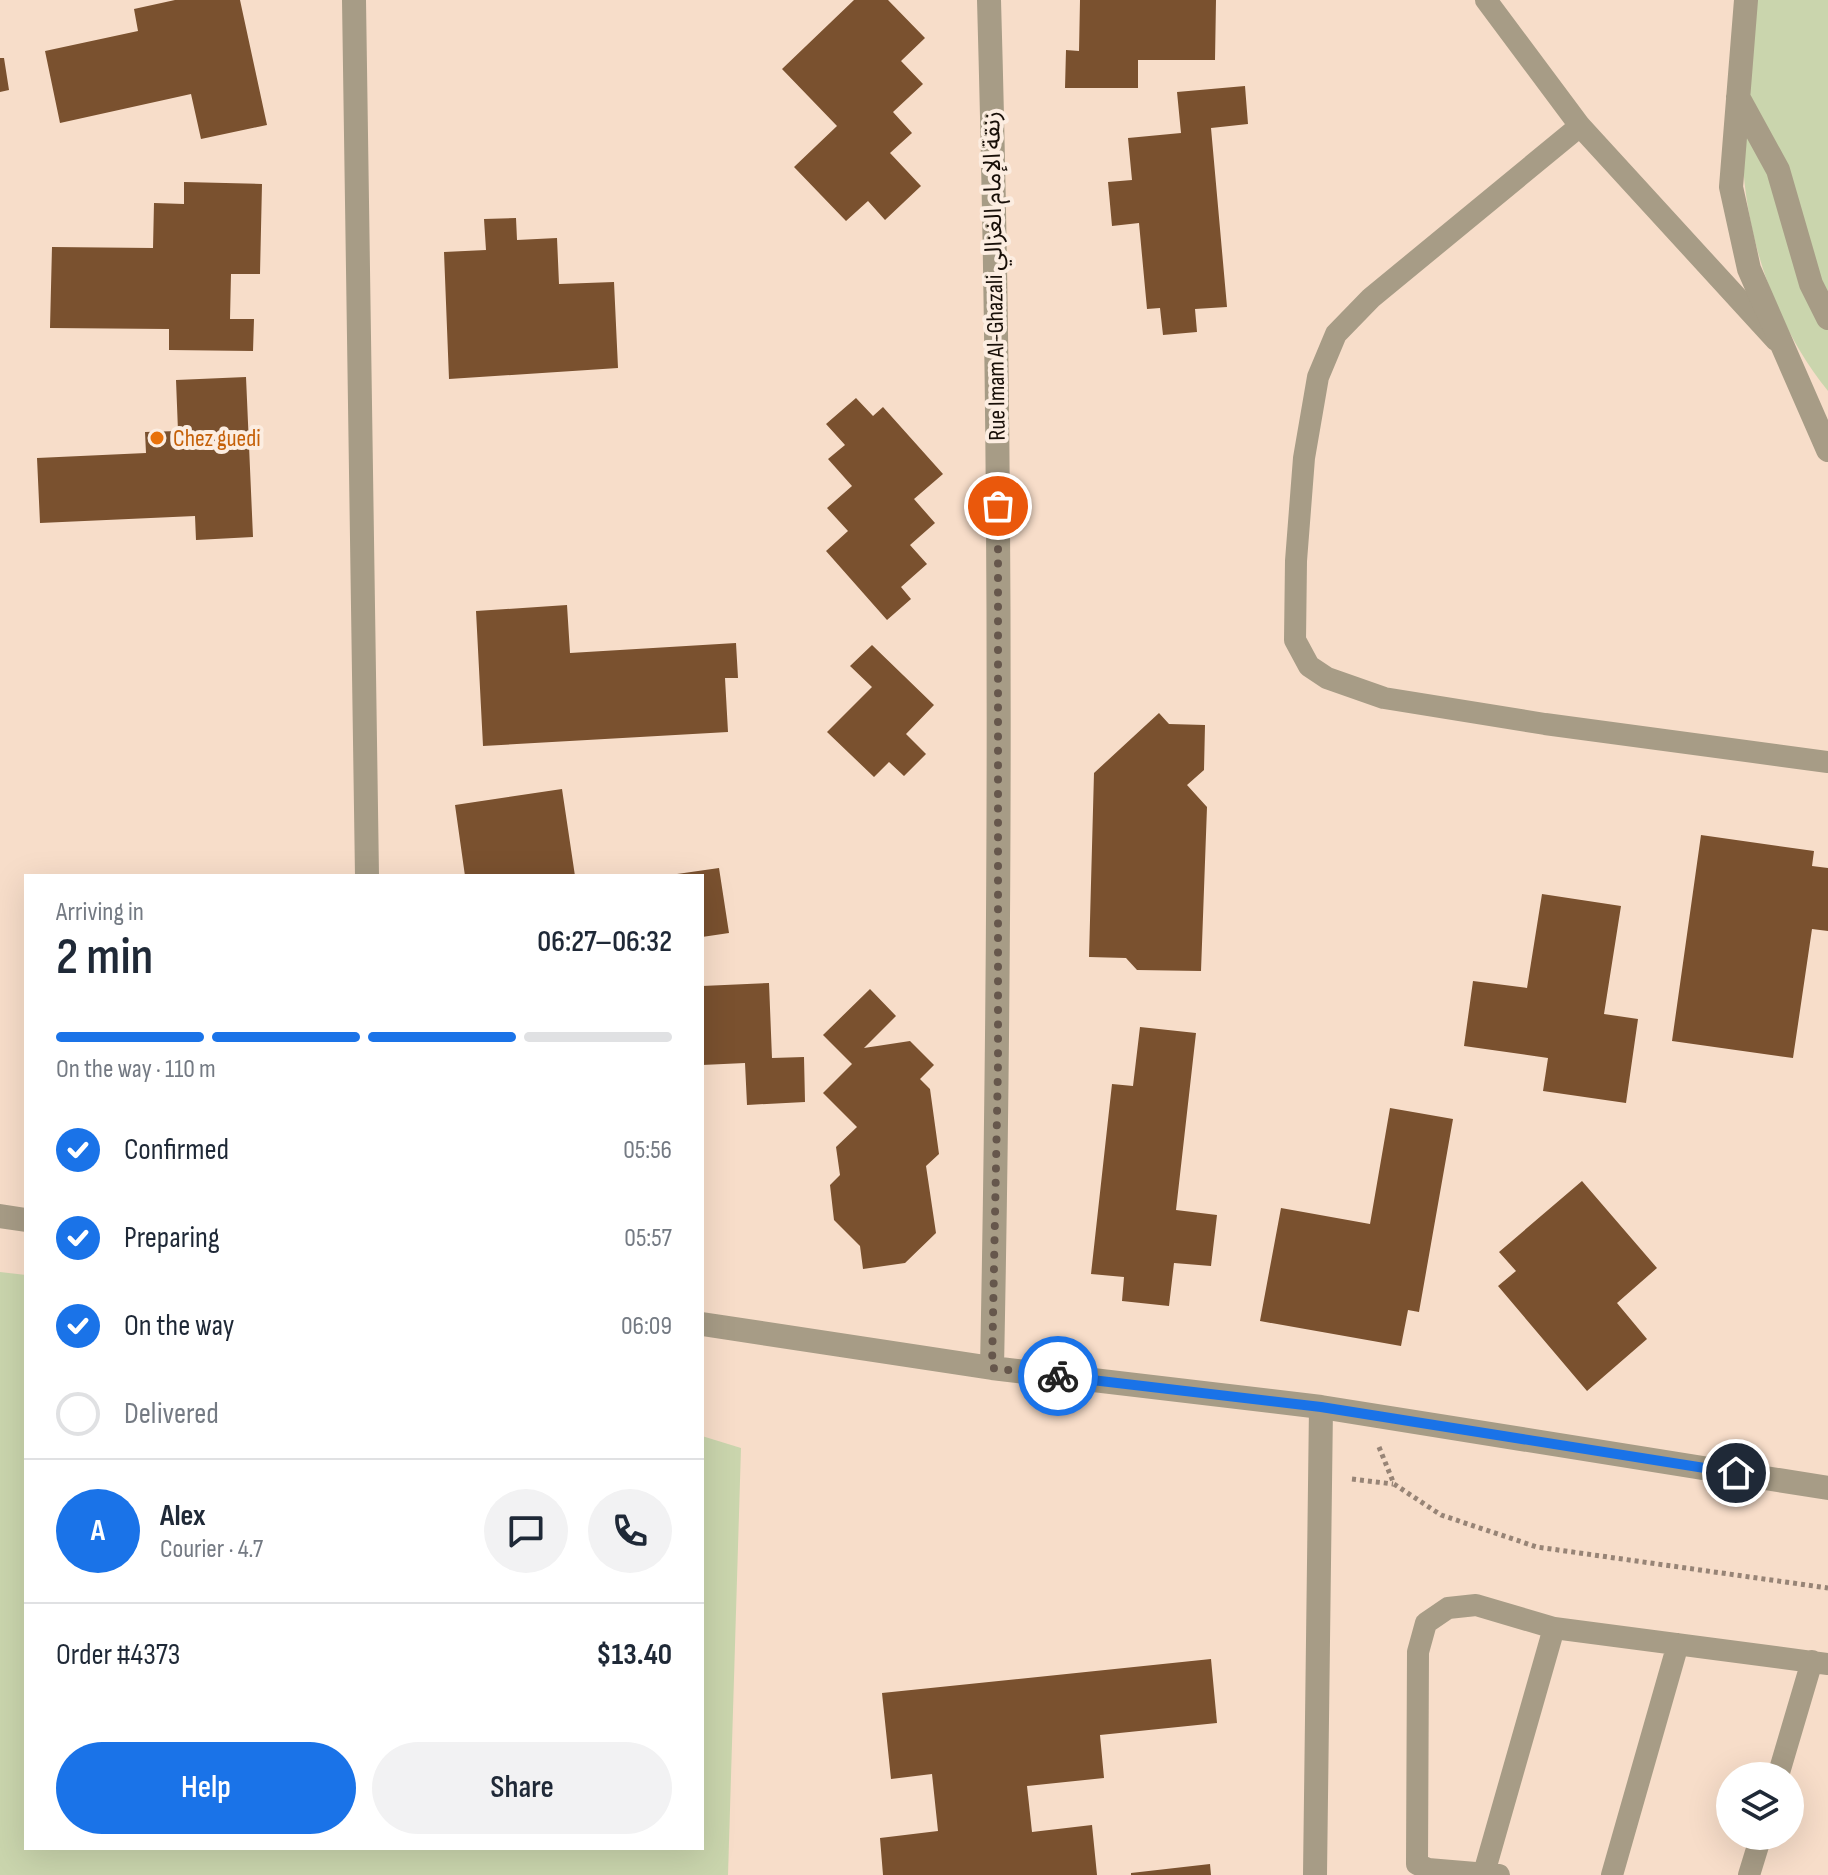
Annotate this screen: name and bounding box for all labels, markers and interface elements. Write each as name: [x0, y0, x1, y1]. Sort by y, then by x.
street label: Rue Imam Al-Ghazali زنقة الإمام الغزالي: [977, 111, 1015, 441]
place label: Chez guedi: [173, 424, 261, 453]
marker: Chez guedi: [148, 429, 166, 447]
pin: [964, 472, 1032, 540]
icon: bag: [976, 484, 1020, 528]
text: Arriving in: [56, 897, 144, 928]
text: 06:27–06:32: [537, 924, 672, 960]
text: 2 min: [56, 926, 153, 989]
text: On the way · 110 m: [56, 1054, 216, 1085]
icon: check: [56, 1128, 100, 1172]
text: Confirmed: [124, 1132, 229, 1168]
text: 05:56: [623, 1135, 672, 1166]
icon: check: [56, 1216, 100, 1260]
text: Preparing: [124, 1220, 220, 1256]
text: 05:57: [624, 1223, 672, 1254]
icon: check: [56, 1304, 100, 1348]
text: On the way: [124, 1308, 234, 1344]
text: 06:09: [621, 1311, 672, 1342]
courier: [1018, 1336, 1098, 1416]
icon: bike: [1036, 1354, 1080, 1398]
text: Delivered: [124, 1396, 219, 1432]
pin: [1702, 1439, 1770, 1507]
icon: home: [1714, 1451, 1758, 1495]
button: chat: [484, 1489, 568, 1573]
button: phone: [588, 1489, 672, 1573]
text: Alex: [160, 1498, 206, 1534]
text: A: [91, 1513, 105, 1549]
text: Courier · 4.7: [160, 1534, 263, 1565]
text: Order #4373: [56, 1637, 180, 1673]
text: $13.40: [596, 1637, 672, 1673]
button: Help: [56, 1742, 356, 1834]
button: Share: [372, 1742, 672, 1834]
map controls: [1716, 1762, 1804, 1850]
button: layers: [1716, 1762, 1804, 1850]

